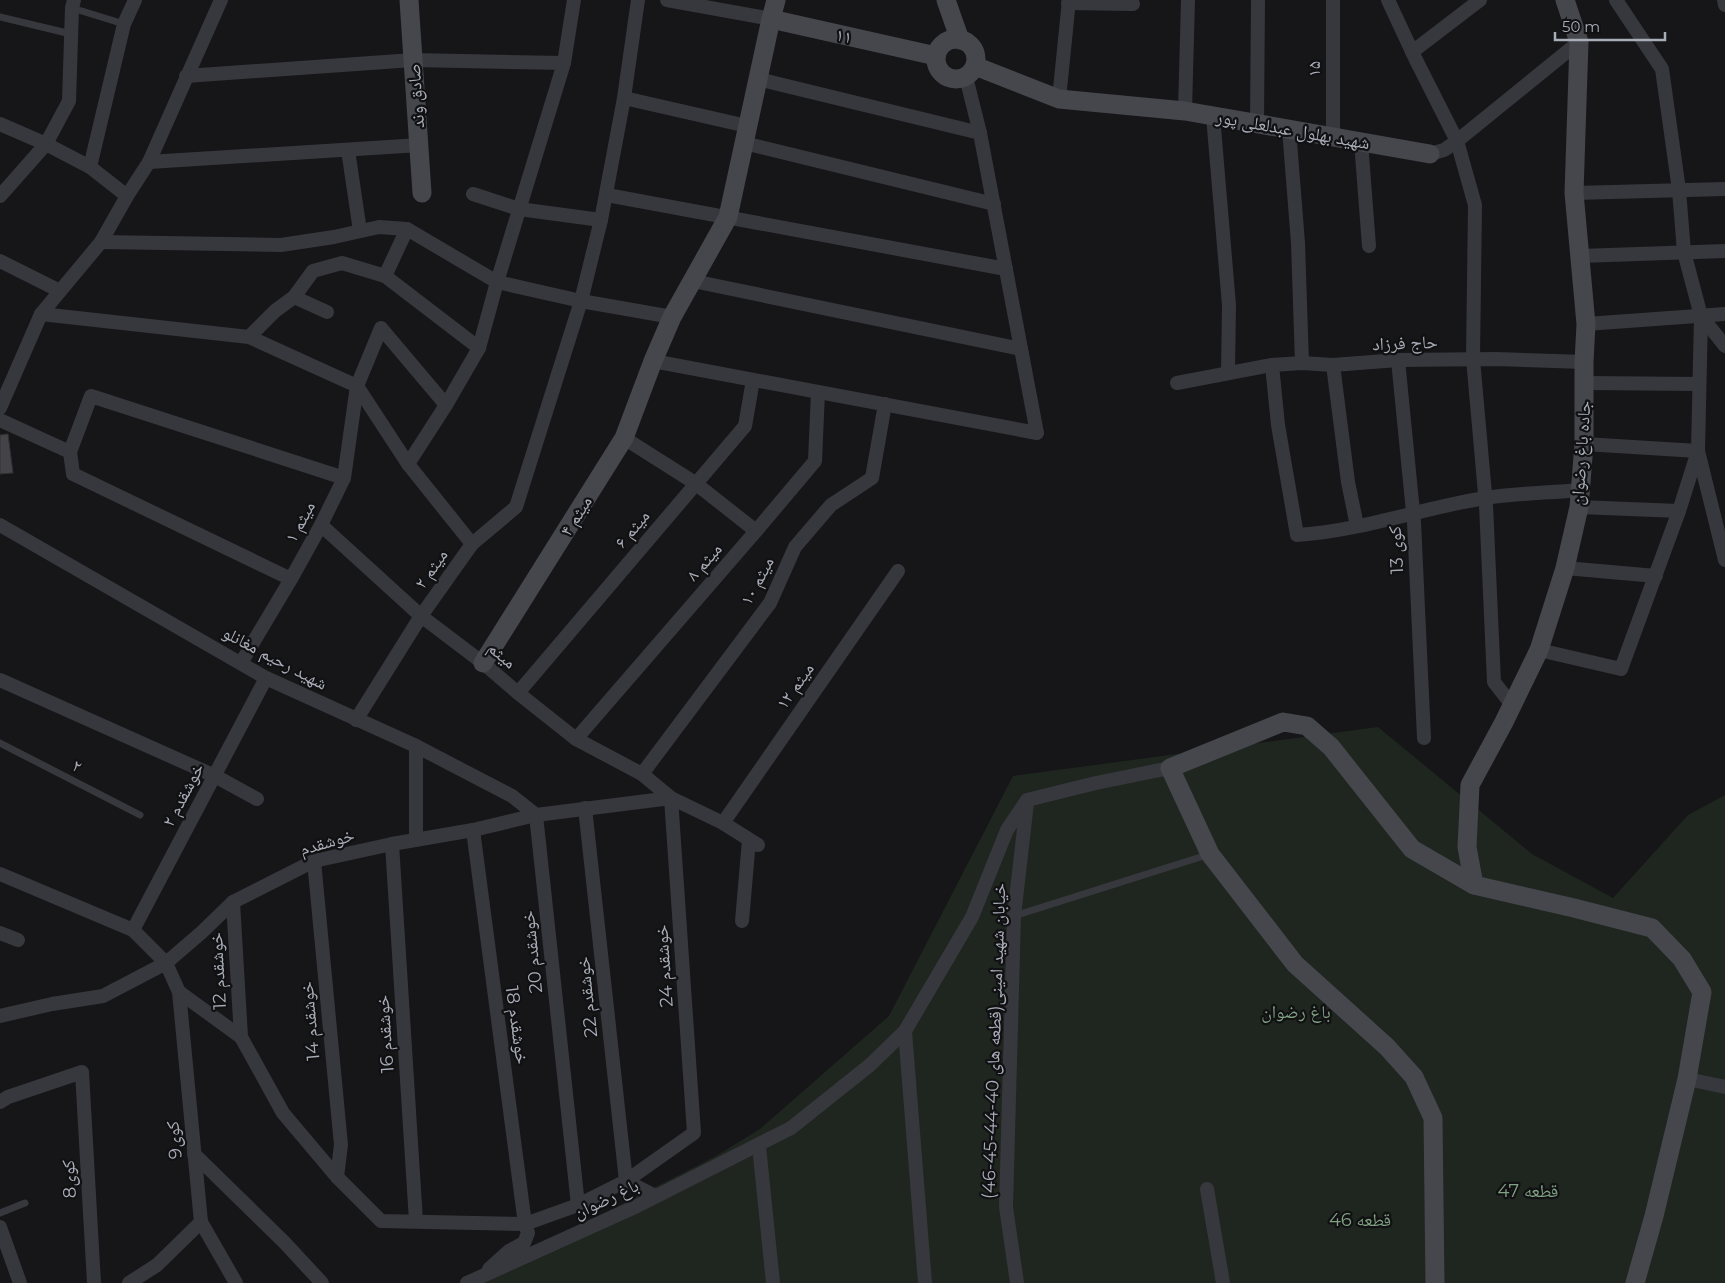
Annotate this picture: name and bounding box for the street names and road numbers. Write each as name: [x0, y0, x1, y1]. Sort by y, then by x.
street label: ۱۱: [834, 23, 854, 49]
street label: ۱۵: [1303, 61, 1325, 77]
street label: صادق وند: [403, 63, 429, 129]
street label: شهید بهلول عبدلعلی پور: [1213, 105, 1372, 154]
street label: حاج فرزاد: [1372, 331, 1438, 356]
street label: جاده باغ رضوان: [1566, 400, 1596, 506]
street label: ۴ میثم: [555, 492, 598, 541]
street label: ۱ میثم: [280, 498, 321, 547]
street label: ۶ میثم: [610, 505, 655, 553]
street label: کوی 13: [1384, 525, 1408, 575]
street label: ۸ میثم: [681, 538, 727, 586]
street label: ۲ میثم: [410, 545, 453, 594]
street label: ۱۰ میثم: [735, 553, 780, 609]
street label: شهید رحیم مغانلو: [218, 621, 331, 696]
street label: میثم: [483, 637, 521, 674]
street label: ۱۲ میثم: [771, 659, 820, 714]
street label: ۲: [68, 754, 86, 778]
street label: ۲ خوشقدم: [157, 759, 210, 831]
street label: خوشقدم: [297, 824, 357, 861]
street label: خیابان شهید امینی(قطعه های 40-44-45-46): [977, 883, 1011, 1199]
street label: خوشقدم 20: [517, 910, 548, 994]
street label: خوشقدم 24: [650, 924, 679, 1008]
street label: خوشقدم 12: [205, 932, 232, 1010]
street label: خوشقدم 22: [572, 955, 603, 1039]
street label: خوشقدم 14: [296, 981, 325, 1061]
street label: خوشقدم 18: [500, 984, 533, 1066]
street label: خوشقدم 16: [371, 994, 400, 1074]
street label: کوی9: [161, 1120, 187, 1160]
street label: کوی8: [57, 1159, 81, 1199]
street label: باغ رضوان: [570, 1174, 642, 1224]

